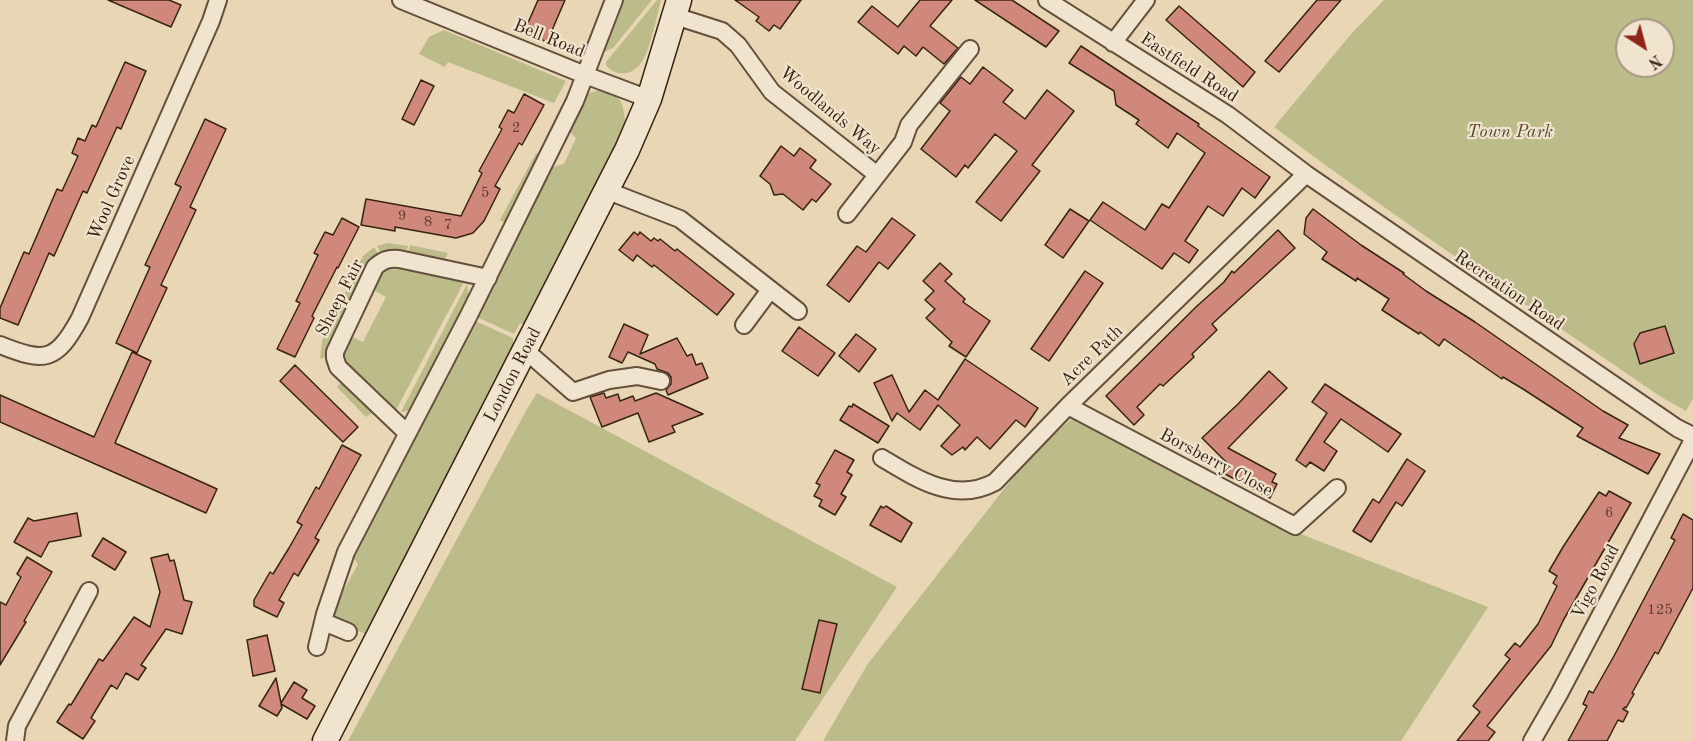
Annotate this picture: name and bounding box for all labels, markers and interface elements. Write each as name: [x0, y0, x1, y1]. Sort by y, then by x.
street label: Bell Road: [510, 15, 588, 63]
north arrow: [1615, 18, 1675, 78]
street label: Eastfield Road: [1136, 28, 1242, 108]
text: N: [1645, 51, 1664, 71]
street label: Woodlands Way: [775, 62, 885, 160]
house number: 2: [512, 119, 520, 137]
park label: Town Park: [1467, 121, 1553, 143]
street label: Wool Grove: [84, 152, 140, 244]
house number: 5: [481, 184, 489, 202]
house number: 9: [398, 207, 406, 225]
house number: 8: [424, 213, 432, 231]
house number: 7: [444, 216, 452, 234]
street label: Recreation Road: [1450, 246, 1568, 336]
street label: Sheep Fair: [311, 256, 369, 340]
street label: Acre Path: [1056, 321, 1128, 391]
street label: London Road: [480, 324, 546, 426]
street label: Borsberry Close: [1156, 424, 1276, 502]
house number: 6: [1605, 504, 1613, 522]
street label: Vigo Road: [1567, 541, 1625, 623]
house number: 125: [1647, 601, 1673, 619]

